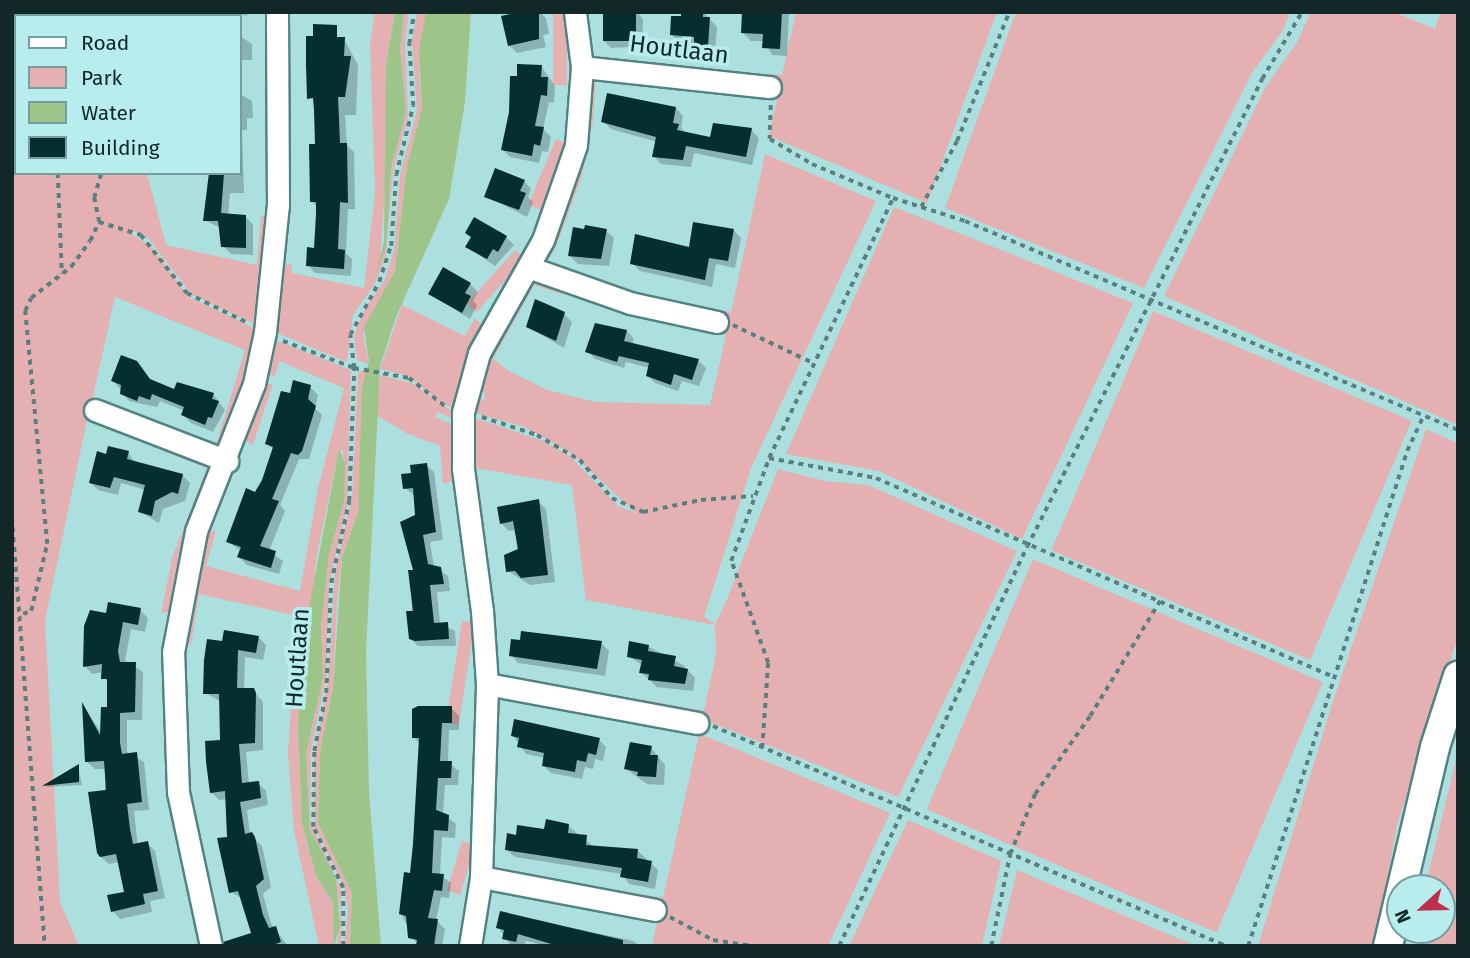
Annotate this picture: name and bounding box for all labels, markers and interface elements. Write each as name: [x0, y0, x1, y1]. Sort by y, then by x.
legend: [14, 14, 242, 175]
text: Road: [81, 30, 129, 56]
street label: Houtlaan: [628, 30, 730, 70]
text: Park: [81, 65, 122, 91]
text: Water: [81, 100, 136, 126]
text: Building: [81, 135, 160, 161]
street label: Houtlaan: [280, 607, 316, 709]
north arrow: [1386, 874, 1456, 944]
text: N: [1390, 906, 1416, 926]

